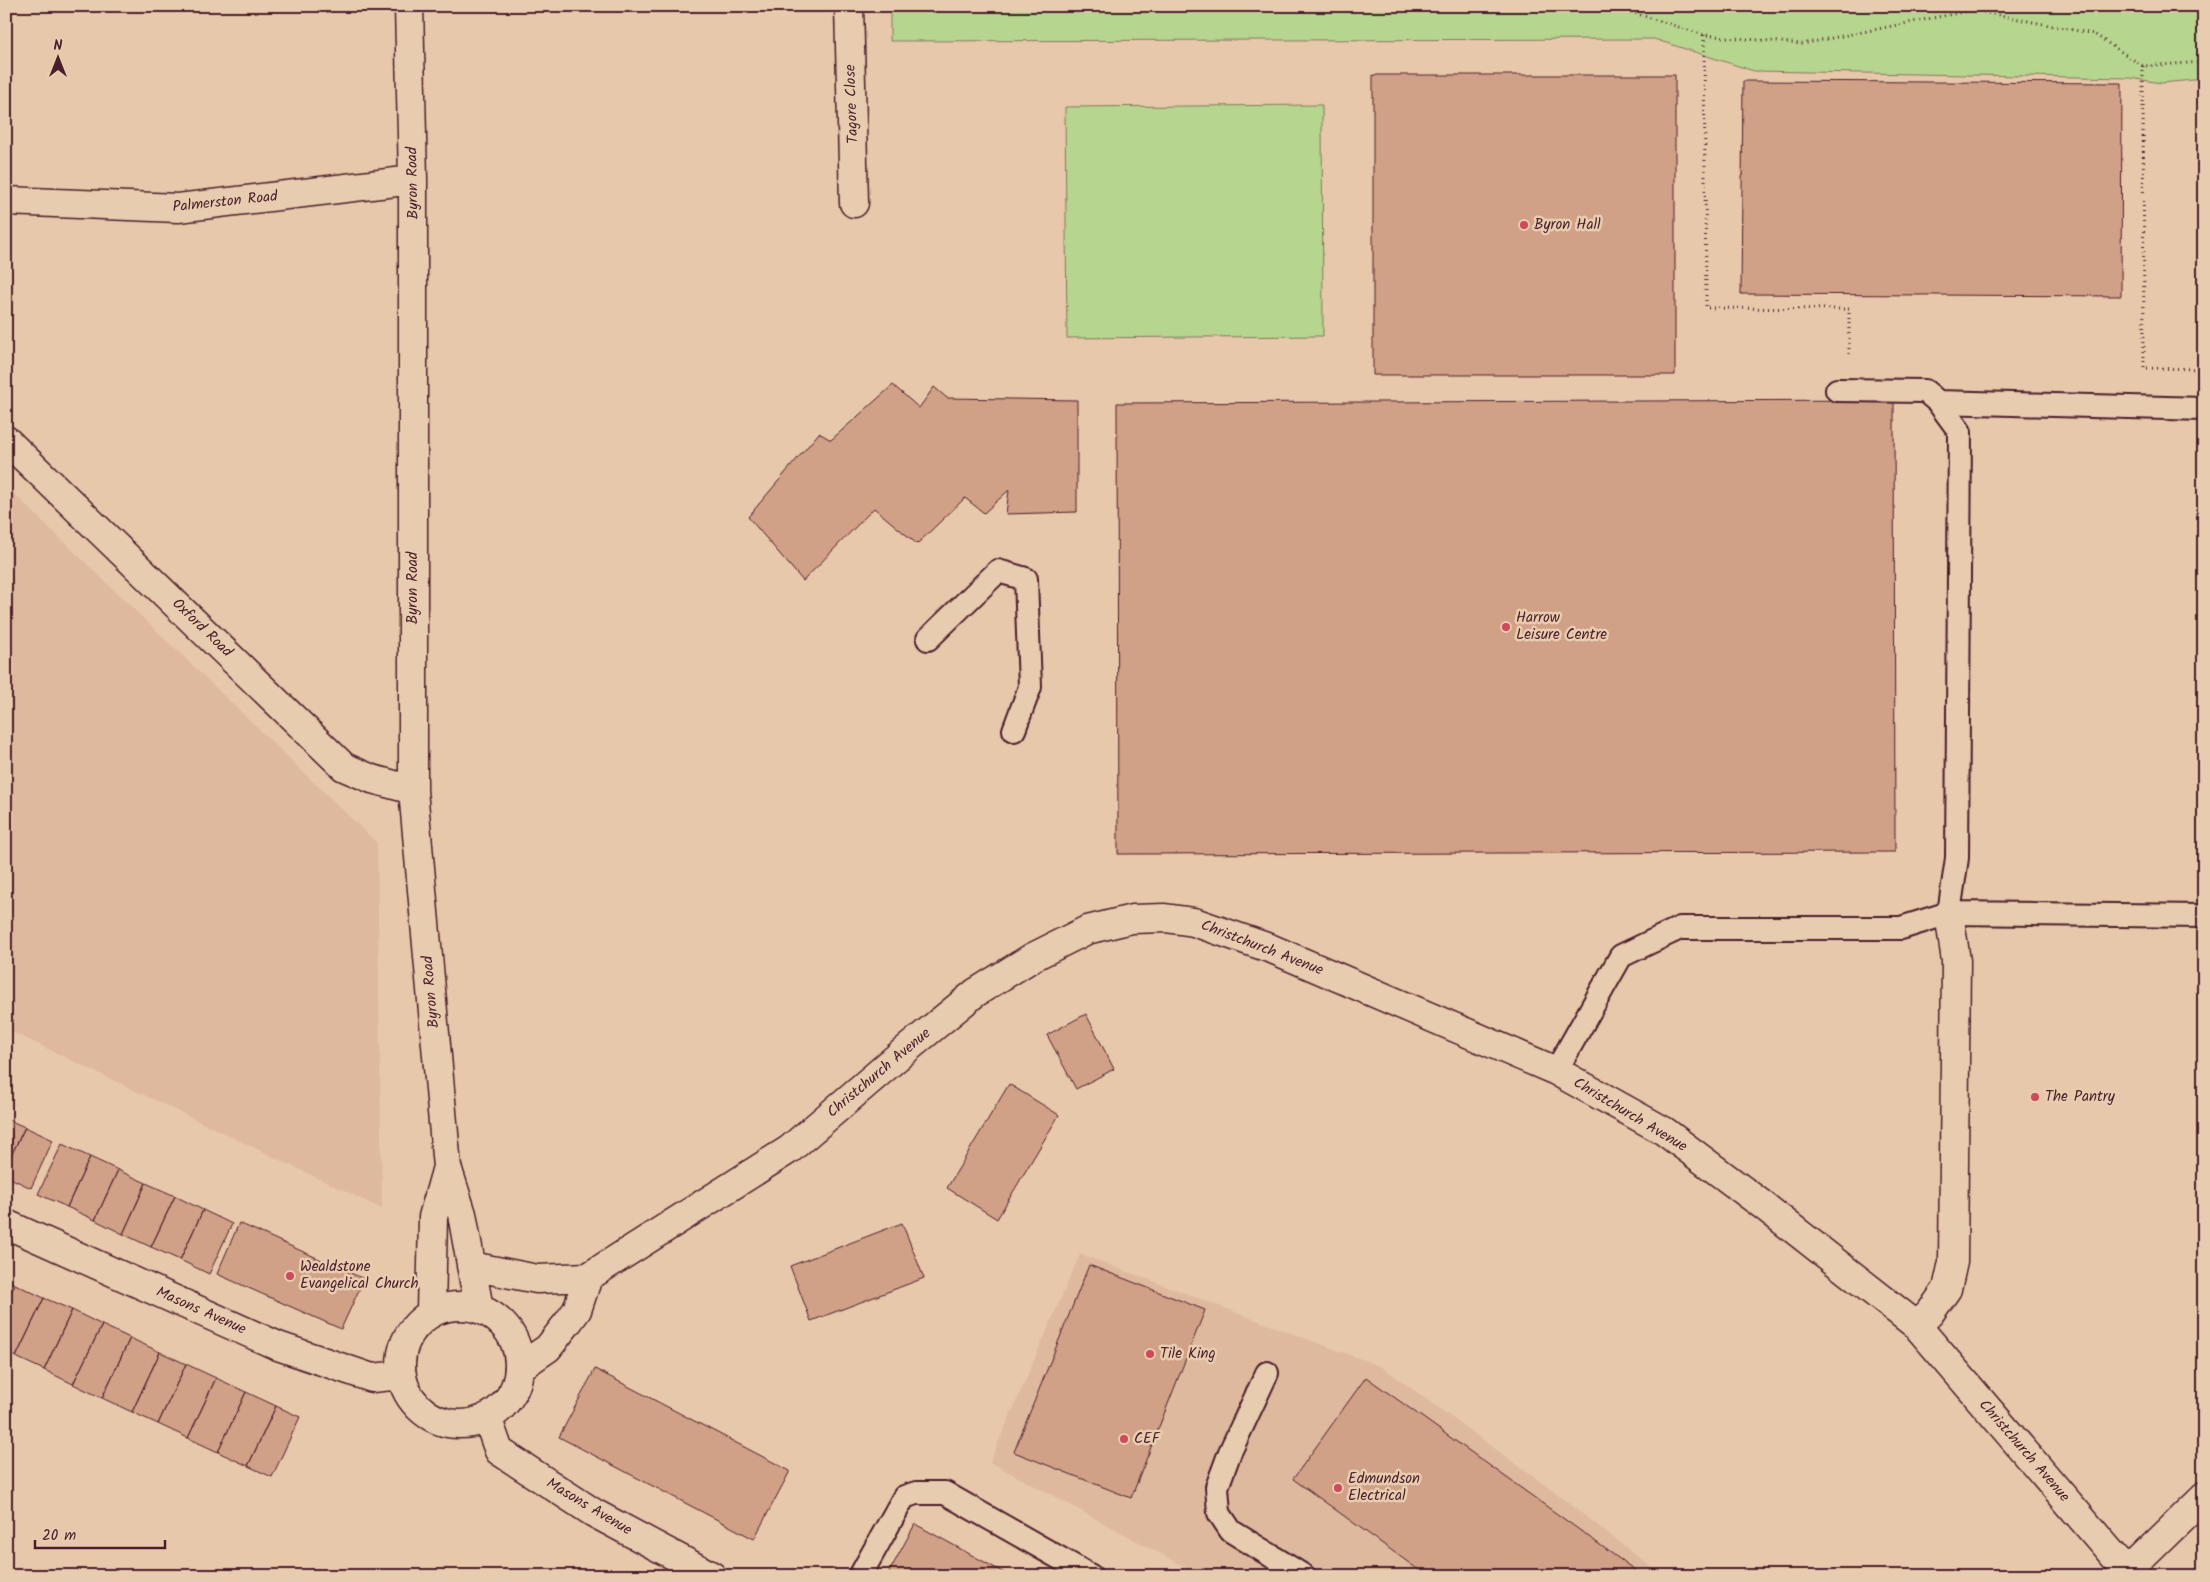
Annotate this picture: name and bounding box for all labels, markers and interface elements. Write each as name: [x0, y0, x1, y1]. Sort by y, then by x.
north arrow: [32, 32, 82, 82]
text: N: [54, 35, 63, 57]
street label: Tagore Close: [839, 64, 865, 144]
street label: Byron Road: [400, 146, 426, 219]
street label: Palmerston Road: [171, 184, 279, 219]
place label: Byron Hall: [1534, 213, 1601, 237]
marker: Byron Hall: [1518, 219, 1530, 231]
street label: Byron Road: [401, 551, 425, 624]
street label: Oxford Road: [166, 593, 238, 664]
place label: Harrow Leisure Centre: [1516, 606, 1607, 647]
marker: Harrow Leisure Centre: [1500, 621, 1512, 633]
street label: Christchurch Avenue: [1197, 914, 1327, 983]
street label: Byron Road: [416, 954, 446, 1029]
street label: Christchurch Avenue: [822, 1022, 937, 1124]
street label: Christchurch Avenue: [1568, 1071, 1692, 1159]
place label: The Pantry: [2045, 1085, 2116, 1109]
marker: The Pantry: [2029, 1091, 2041, 1103]
place label: Wealdstone Evangelical Church: [300, 1255, 419, 1296]
marker: Wealdstone Evangelical Church: [284, 1270, 296, 1282]
street label: Masons Avenue: [152, 1280, 250, 1342]
place label: Tile King: [1160, 1342, 1216, 1366]
marker: Tile King: [1144, 1348, 1156, 1360]
street label: Christchurch Avenue: [1972, 1394, 2076, 1508]
place label: CEF: [1134, 1427, 1161, 1451]
marker: CEF: [1118, 1433, 1130, 1445]
place label: Edmundson Electrical: [1348, 1467, 1420, 1508]
street label: Masons Avenue: [541, 1472, 637, 1542]
marker: Edmundson Electrical: [1332, 1482, 1344, 1494]
scale bar: [35, 1517, 165, 1549]
text: 20 m: [42, 1524, 76, 1548]

